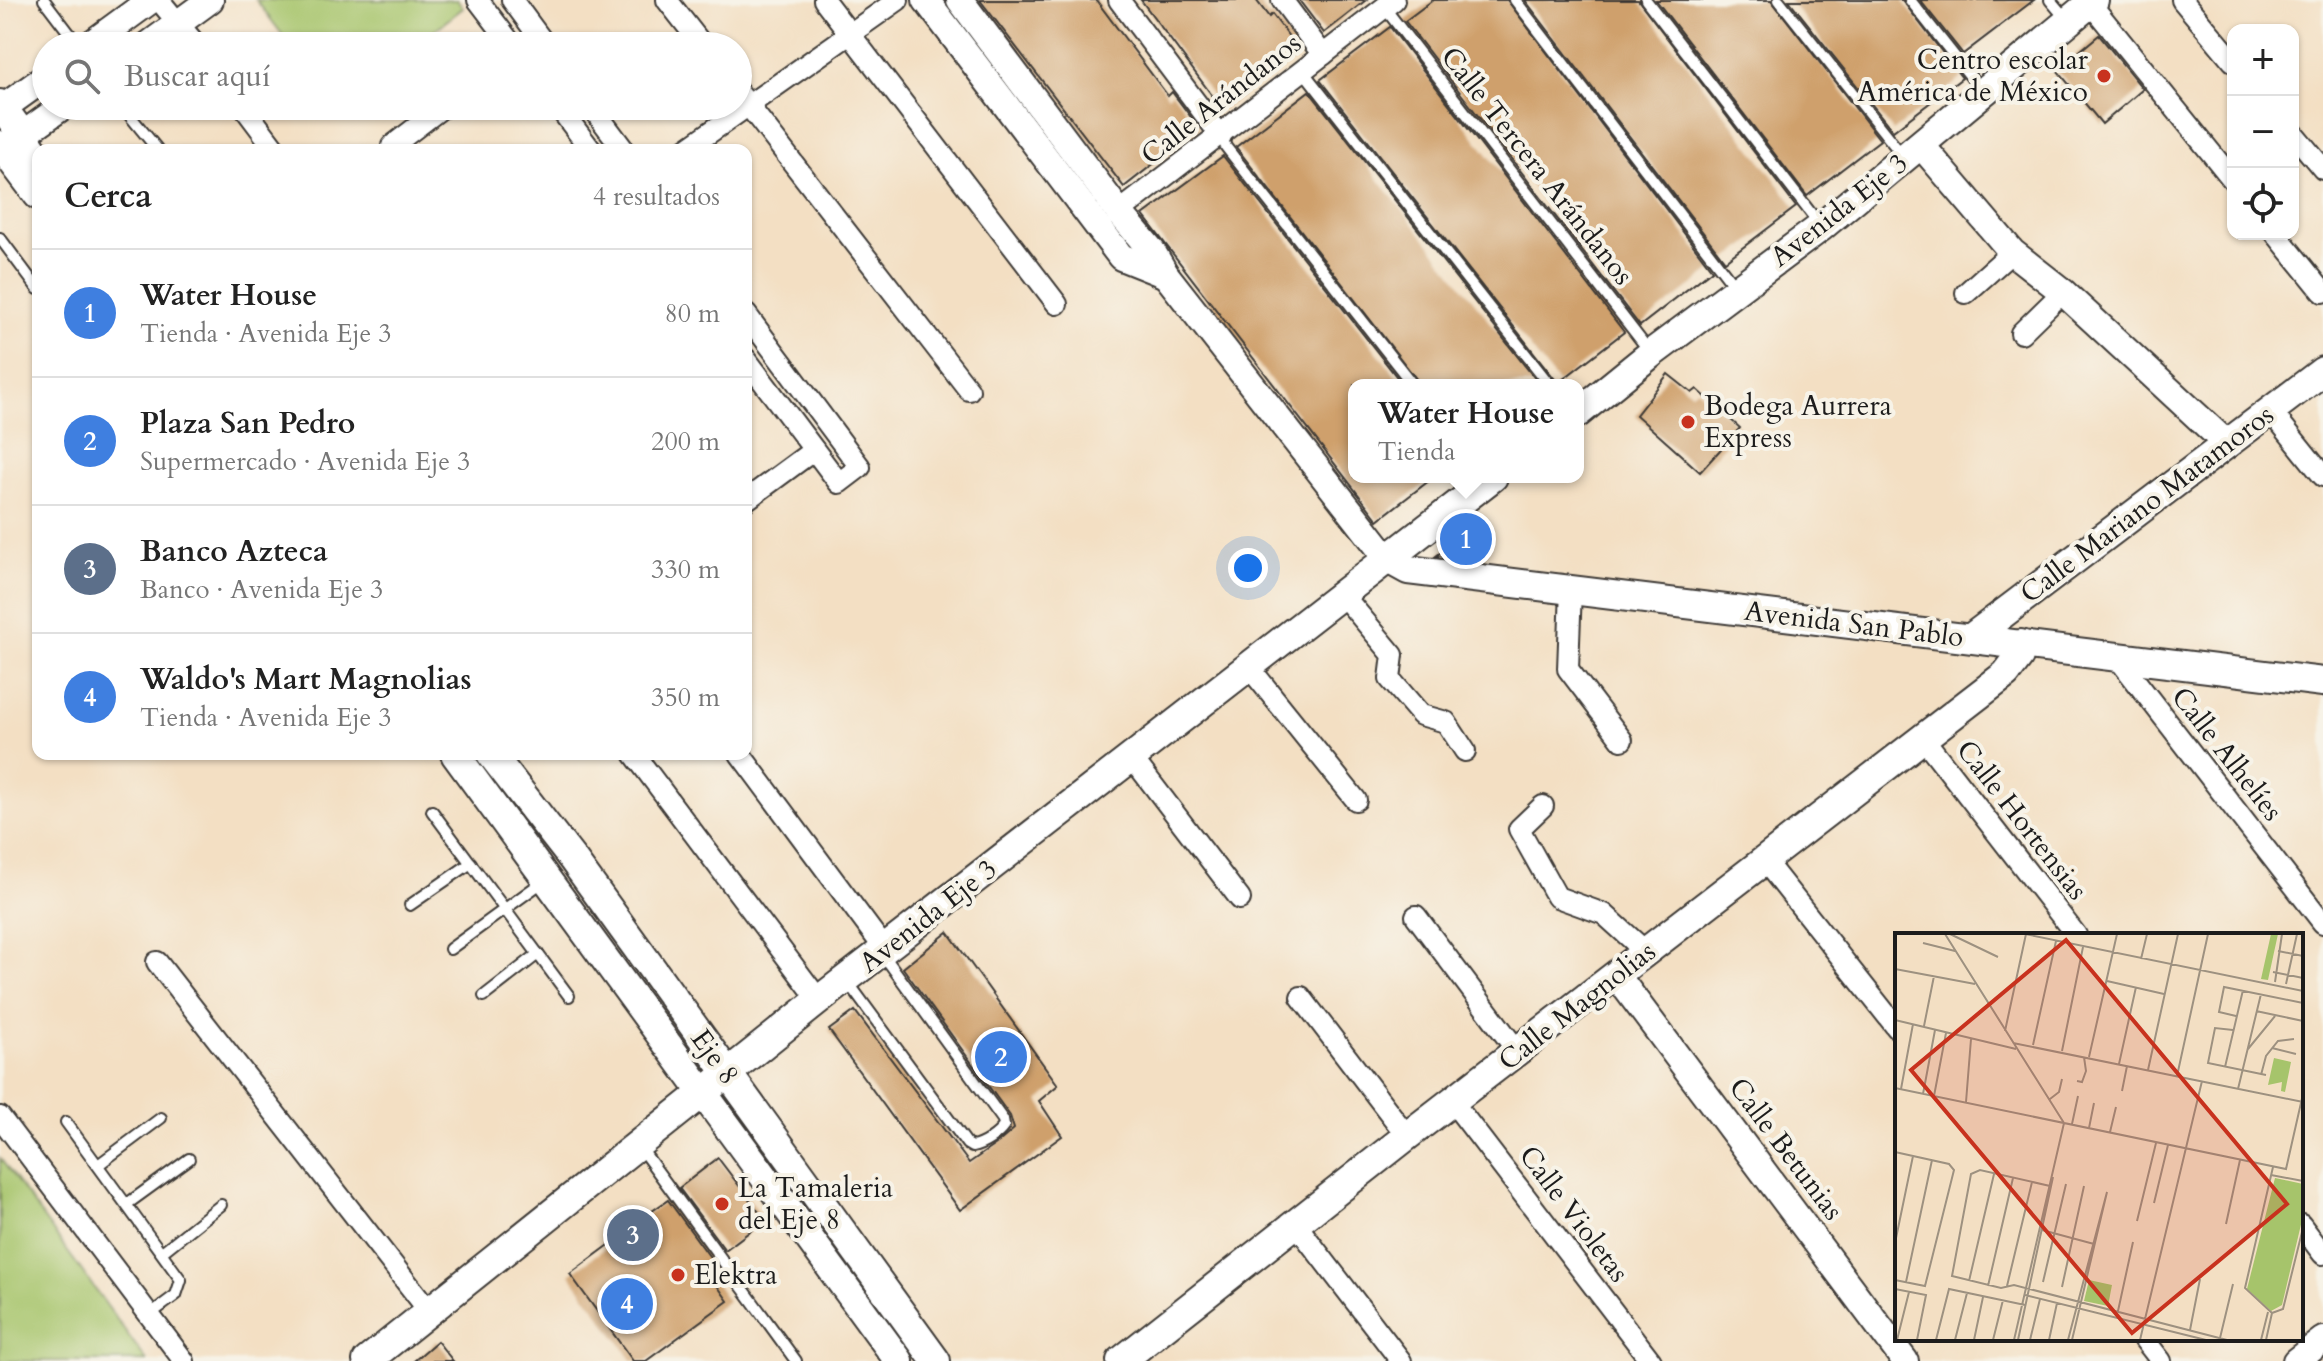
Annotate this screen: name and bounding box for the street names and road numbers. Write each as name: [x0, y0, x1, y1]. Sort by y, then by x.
street label: Calle Arándanos: [1133, 24, 1309, 174]
street label: Calle Tercera Arándanos: [1432, 39, 1642, 293]
street label: Avenida Eje 3: [1762, 144, 1916, 276]
street label: Calle Mariano Matamoros: [2013, 396, 2281, 612]
street label: Avenida San Pablo: [1742, 592, 1966, 656]
street label: Calle Alhelíes: [2163, 679, 2291, 829]
street label: Calle Hortensias: [1948, 732, 2096, 908]
street label: Avenida Eje 3: [851, 850, 1005, 982]
street label: Calle Magnolias: [1491, 933, 1663, 1079]
street label: Eje 8: [682, 1022, 748, 1092]
street label: Calle Betunias: [1720, 1070, 1852, 1228]
street label: Calle Violetas: [1510, 1138, 1638, 1290]

